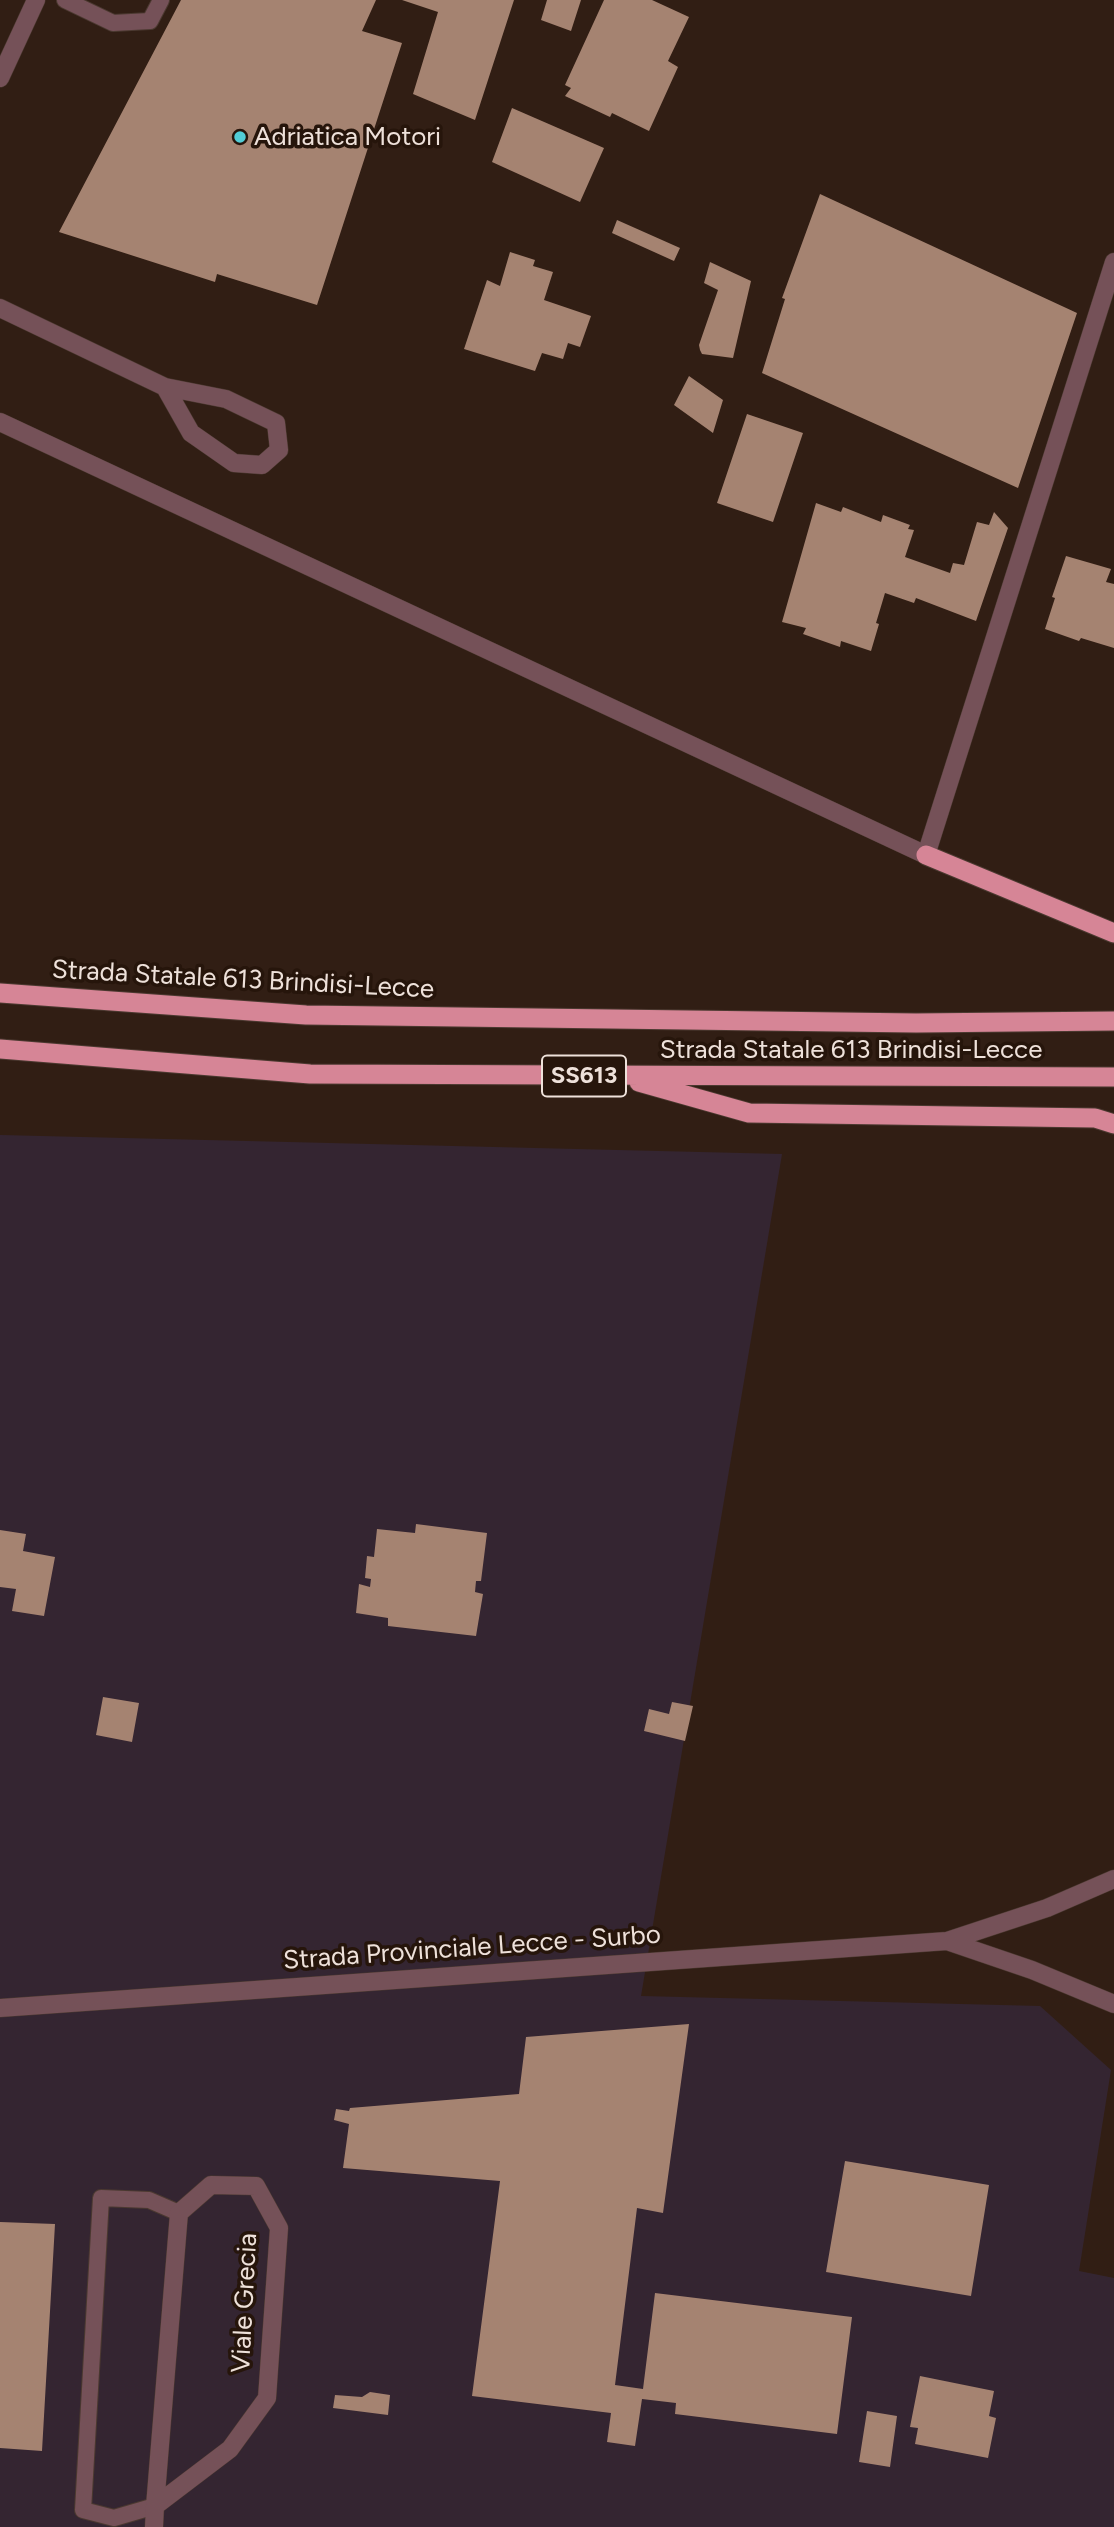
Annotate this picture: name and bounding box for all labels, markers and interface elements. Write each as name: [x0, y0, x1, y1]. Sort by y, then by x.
place label: Adriatica Motori: [254, 121, 441, 153]
marker: Adriatica Motori: [232, 129, 248, 145]
street label: Strada Statale 613 Brindisi-Lecce: [51, 954, 435, 1006]
street label: Strada Statale 613 Brindisi-Lecce: [660, 1034, 1042, 1066]
road number: SS613: [542, 1056, 626, 1096]
street label: Strada Provinciale Lecce - Surbo: [282, 1919, 662, 1977]
street label: Viale Grecia: [226, 2232, 264, 2374]

